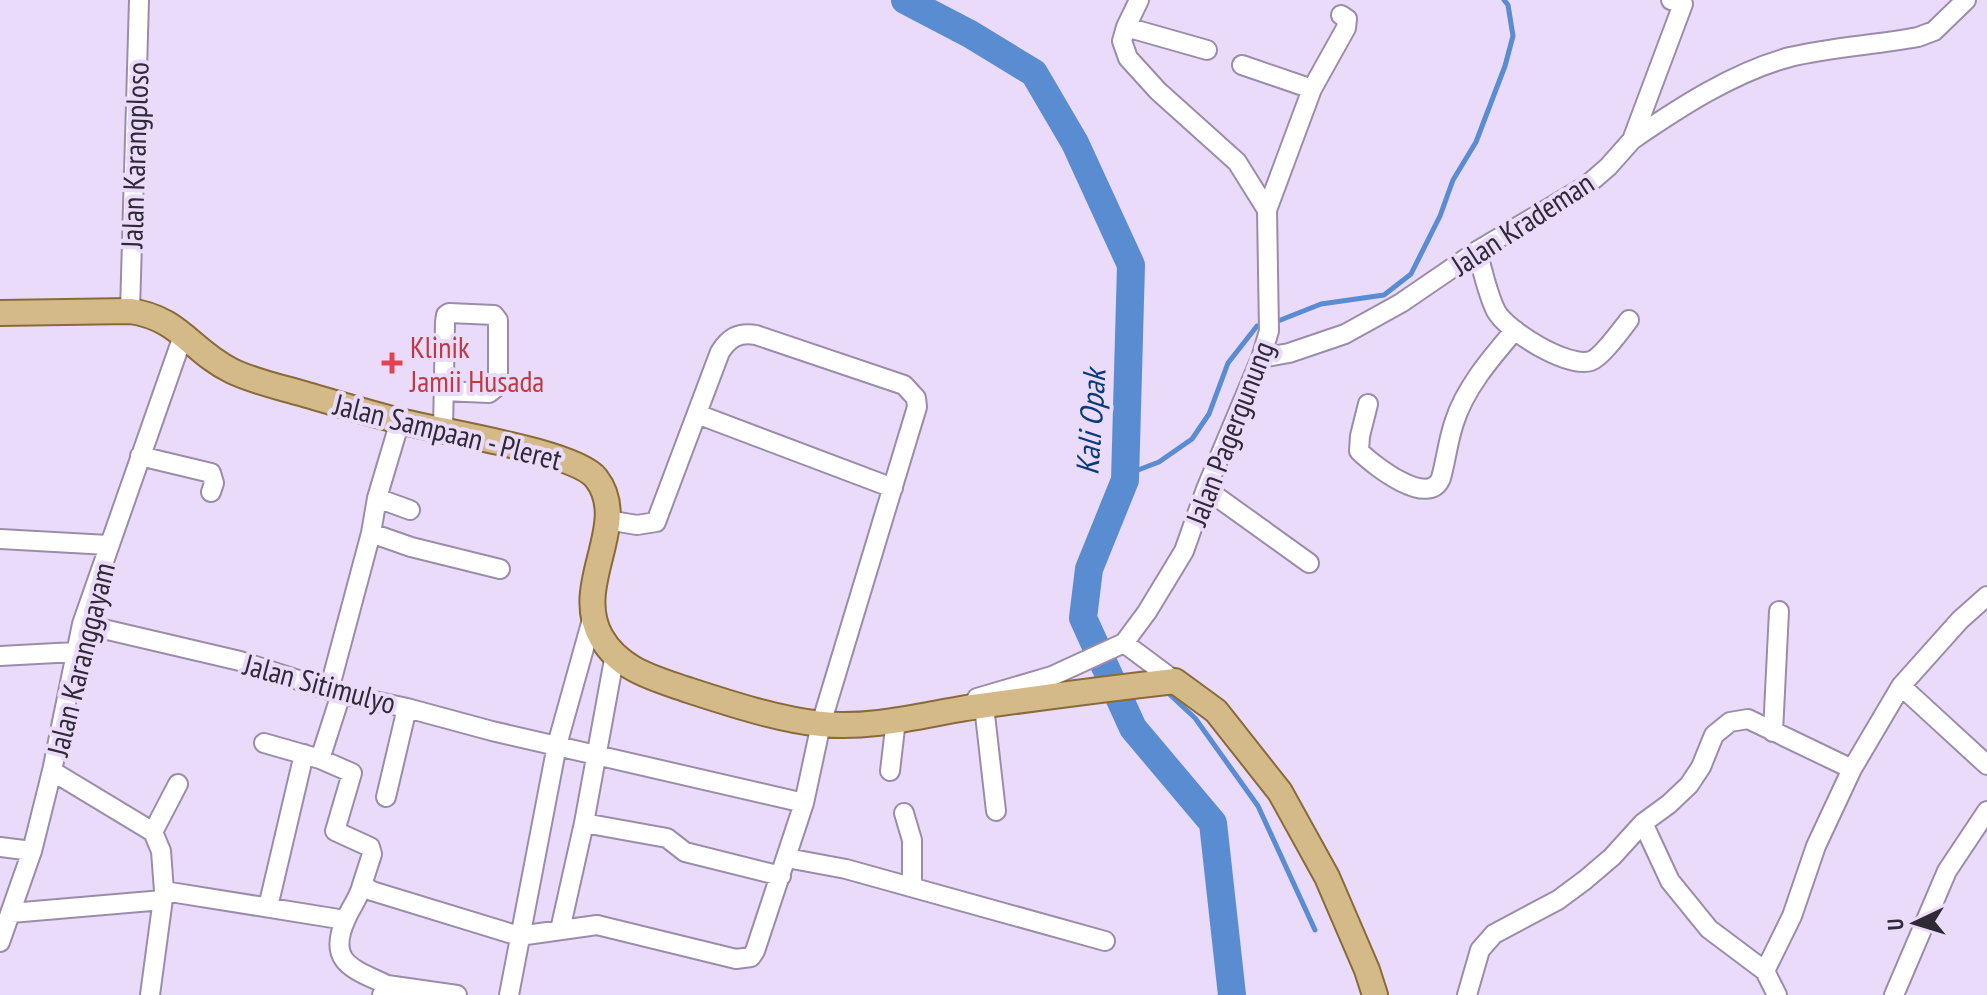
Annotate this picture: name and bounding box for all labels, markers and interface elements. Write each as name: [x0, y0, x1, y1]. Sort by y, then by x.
street label: Jalan Karangploso: [111, 61, 157, 250]
street label: Jalan Krademan: [1443, 162, 1601, 284]
place label: Klinik Jamii Husada: [409, 327, 544, 400]
street label: Jalan Pagergunung: [1176, 335, 1282, 532]
marker: Klinik Jamii Husada: [381, 352, 403, 374]
water label: Kali Opak: [1065, 364, 1115, 476]
street label: Jalan Sampaan - Pleret: [329, 384, 567, 478]
street label: Jalan Karanggayam: [37, 558, 123, 761]
street label: Jalan Sitimulyo: [239, 644, 400, 722]
north arrow: [1875, 883, 1955, 963]
text: U: [1881, 918, 1909, 931]

